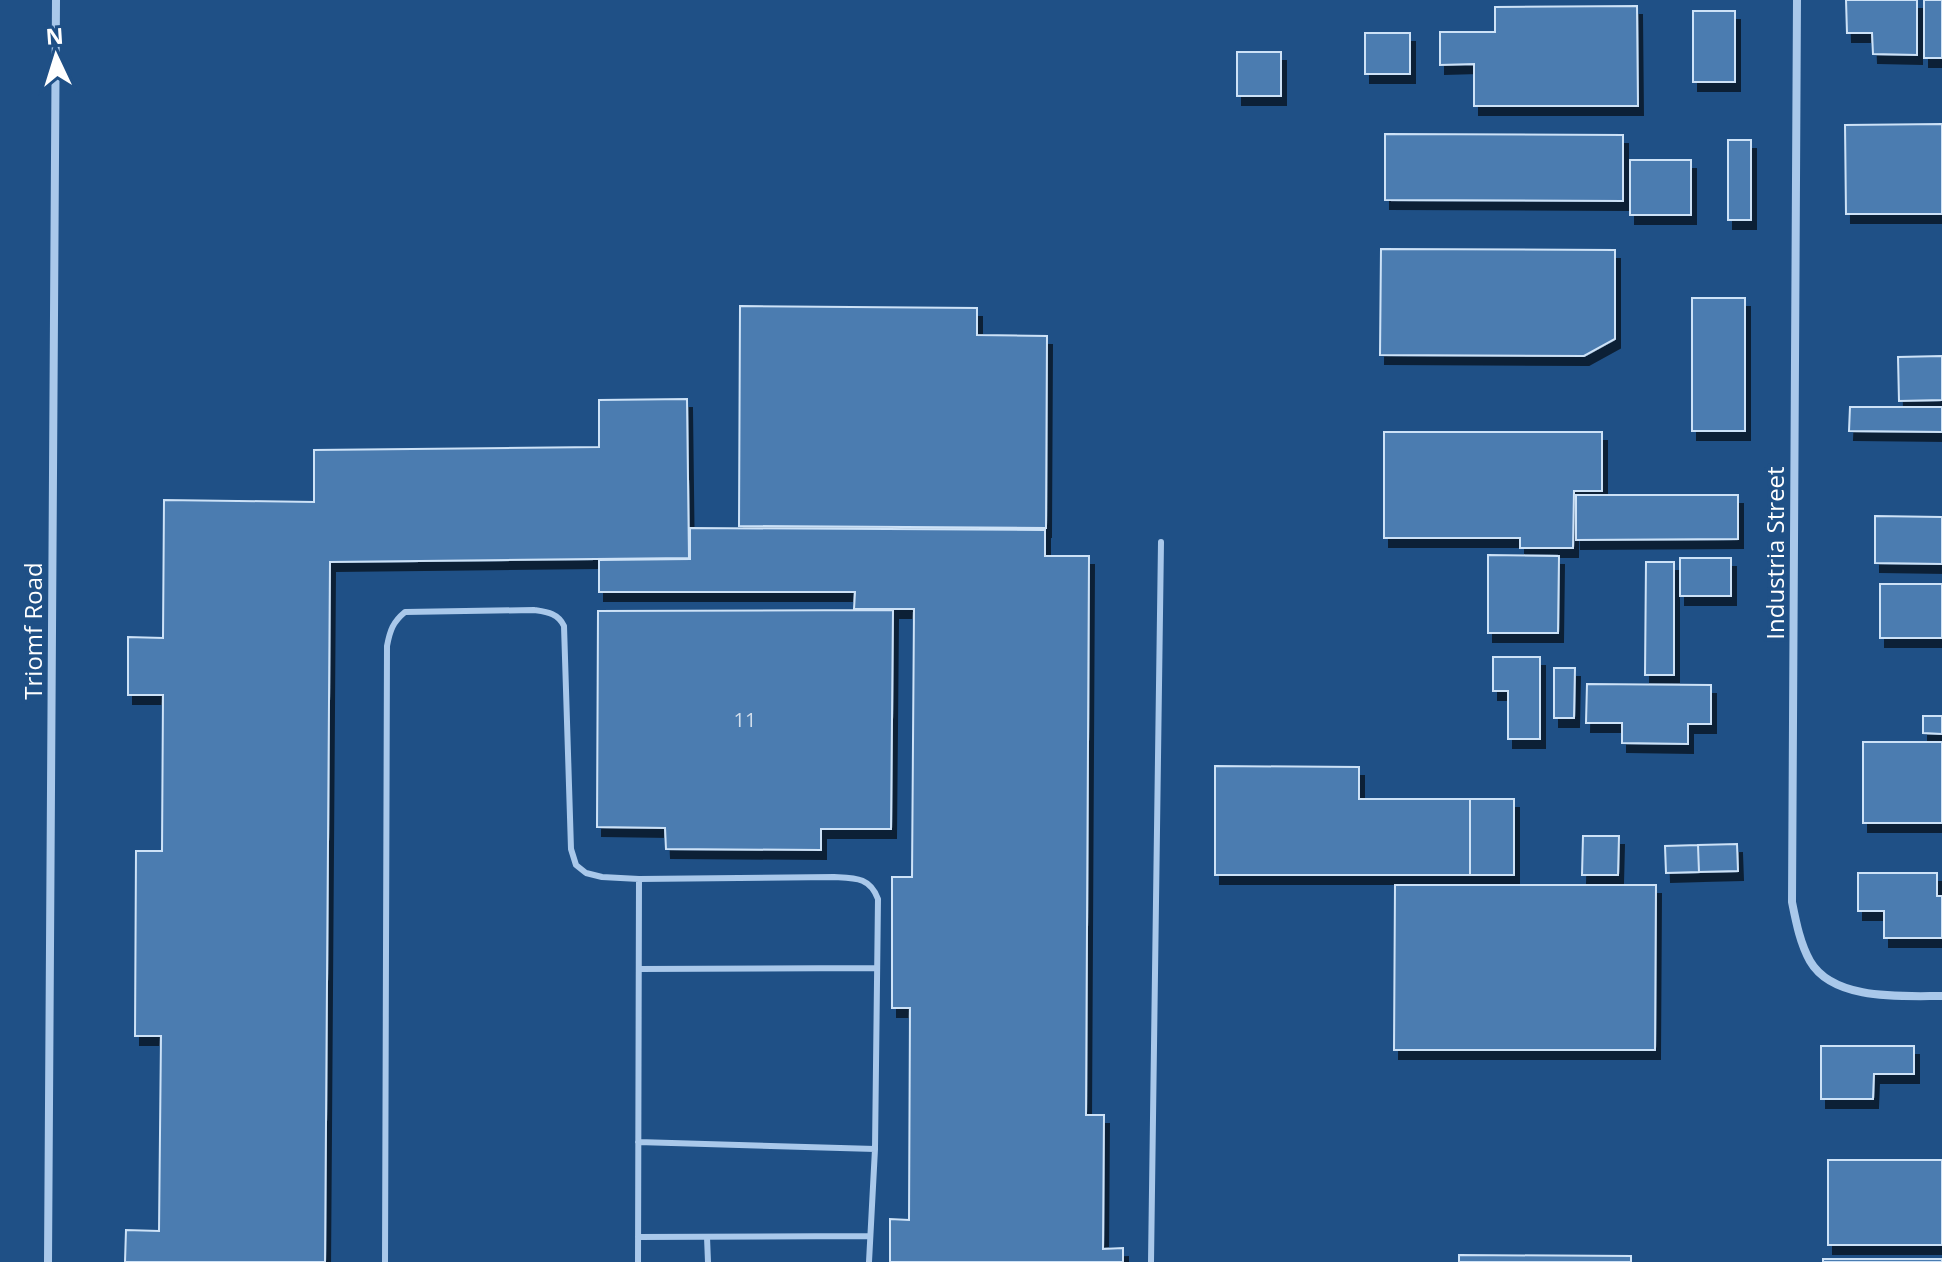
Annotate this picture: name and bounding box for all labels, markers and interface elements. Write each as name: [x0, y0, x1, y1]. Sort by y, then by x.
north arrow: [16, 16, 96, 96]
text: N: [45, 19, 65, 51]
street label: Industria Street: [1758, 466, 1791, 640]
street label: Triomf Road: [16, 562, 49, 700]
house number: 11: [734, 706, 756, 733]

